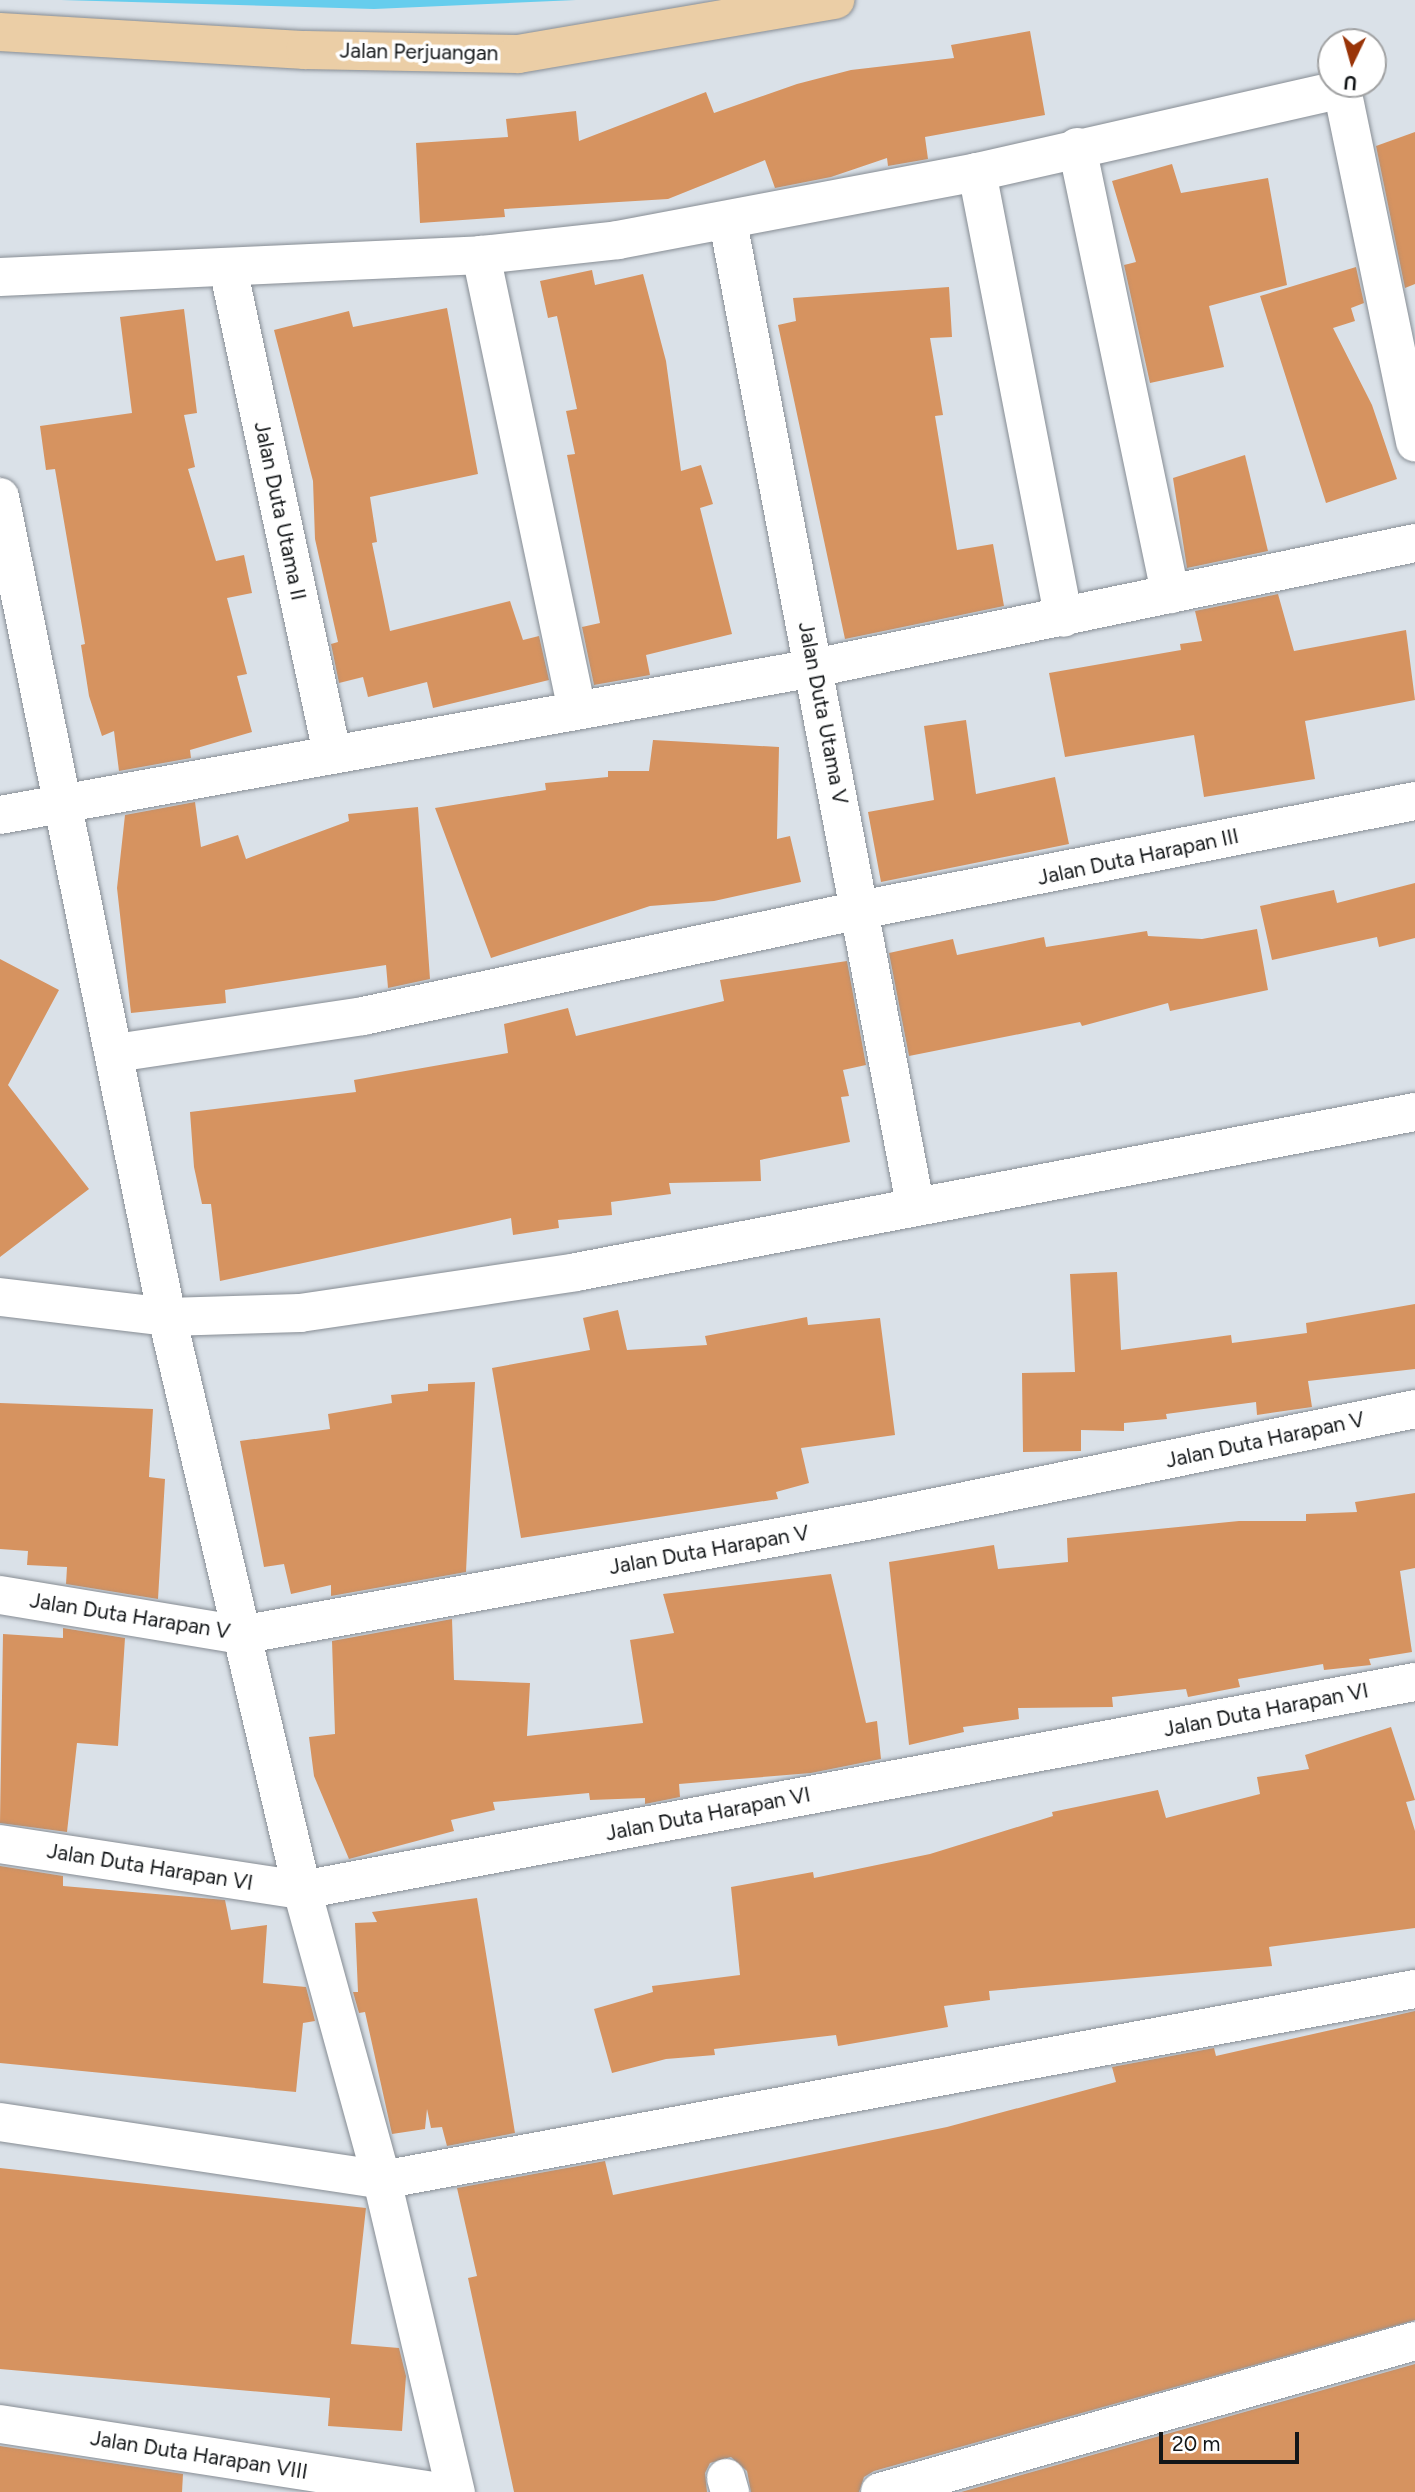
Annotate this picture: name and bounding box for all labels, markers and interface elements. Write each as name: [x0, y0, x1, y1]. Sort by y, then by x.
north arrow: [1317, 28, 1387, 98]
street label: Jalan Perjuangan: [339, 38, 499, 66]
text: U: [1343, 70, 1358, 94]
street label: Jalan Duta Utama II: [249, 419, 311, 603]
street label: Jalan Duta Utama V: [793, 620, 853, 806]
street label: Jalan Duta Harapan III: [1035, 823, 1241, 891]
street label: Jalan Duta Harapan V: [1163, 1407, 1367, 1473]
street label: Jalan Duta Harapan V: [607, 1520, 811, 1580]
street label: Jalan Duta Harapan V: [28, 1588, 232, 1644]
street label: Jalan Duta Harapan VI: [1161, 1678, 1371, 1742]
street label: Jalan Duta Harapan VI: [603, 1782, 813, 1846]
street label: Jalan Duta Harapan VI: [45, 1838, 255, 1896]
scale bar: [1163, 2418, 1303, 2462]
street label: Jalan Duta Harapan VIII: [89, 2425, 309, 2485]
text: 20 m: [1172, 2431, 1220, 2456]

